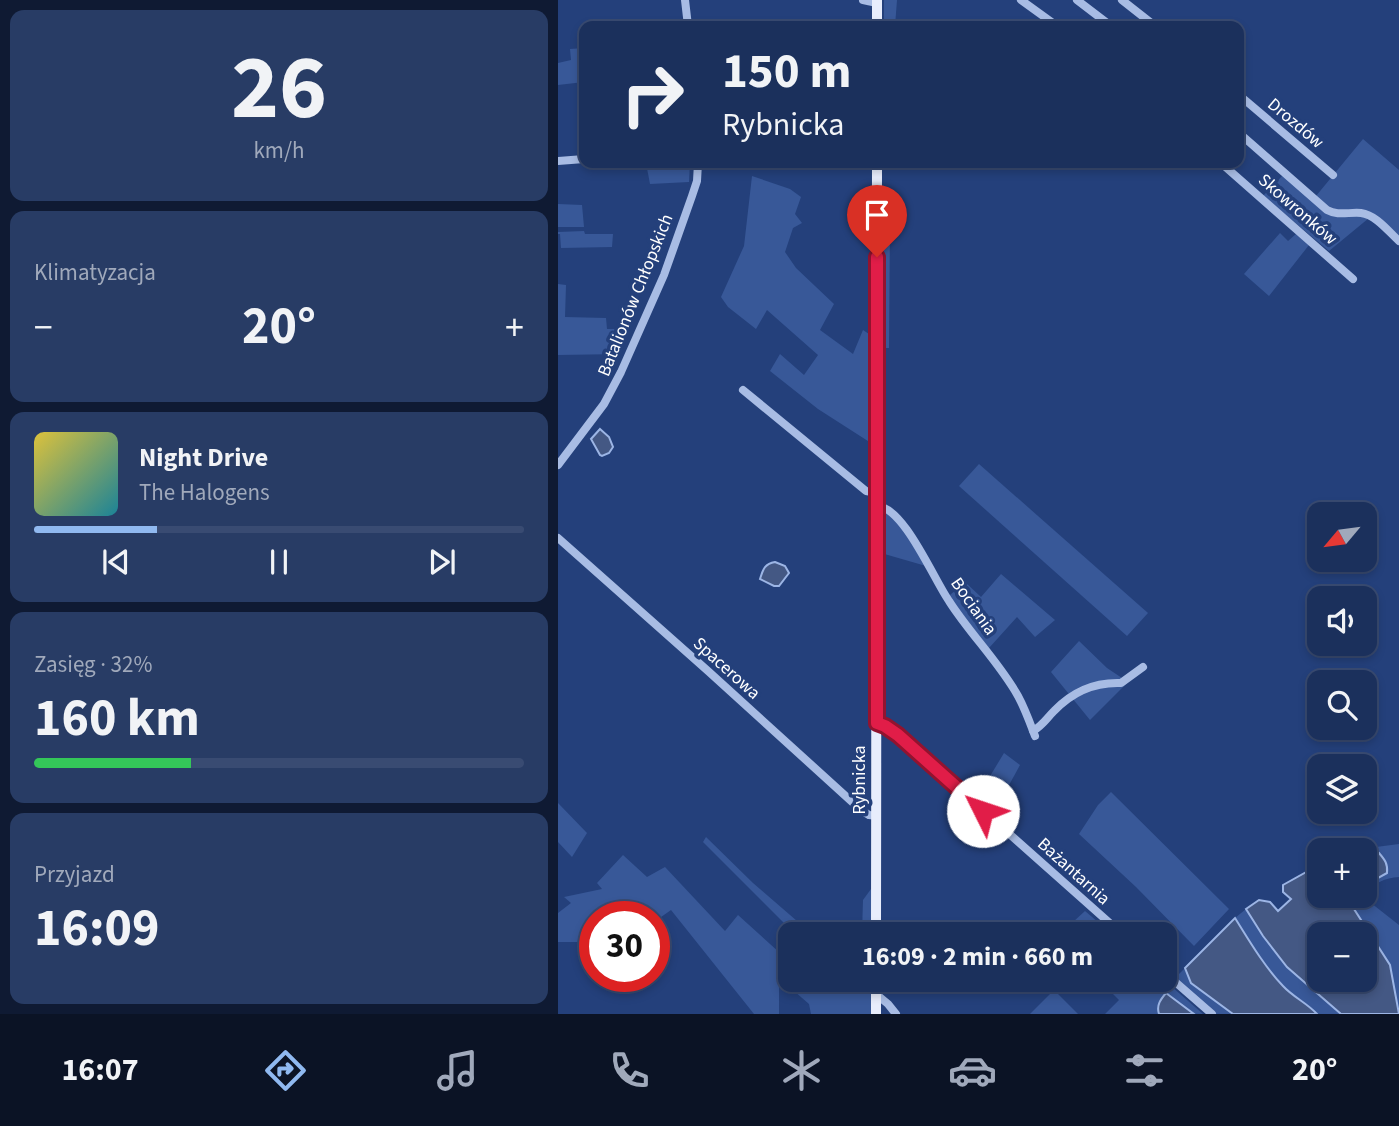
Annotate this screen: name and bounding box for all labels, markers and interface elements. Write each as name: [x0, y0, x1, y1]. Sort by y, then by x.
text: 26: [231, 24, 327, 153]
text: 150 m: [722, 37, 851, 107]
icon: right: [607, 49, 698, 140]
street label: Drozdów: [1262, 92, 1329, 154]
text: Rybnicka: [722, 102, 844, 148]
text: km/h: [253, 134, 305, 167]
street label: Skowronków: [1253, 168, 1343, 251]
pin: [847, 185, 907, 257]
icon: arrive: [858, 196, 896, 234]
street label: Batalionów Chłopskich: [591, 210, 679, 380]
text: Klimatyzacja: [34, 256, 156, 289]
text: 20°: [242, 290, 316, 364]
text: −: [34, 301, 53, 355]
text: +: [505, 301, 524, 355]
text: Night Drive: [139, 439, 268, 476]
text: The Halogens: [139, 476, 270, 509]
north arrow: [1307, 502, 1377, 572]
map controls: [1307, 502, 1377, 992]
icon: previous: [97, 543, 135, 581]
icon: pause: [260, 543, 298, 581]
icon: next: [423, 543, 461, 581]
street label: Bociania: [945, 572, 1003, 640]
button: sound: [1307, 586, 1377, 656]
street label: Spacerowa: [688, 631, 766, 705]
text: Zasięg · 32%: [34, 648, 152, 681]
button: search: [1307, 670, 1377, 740]
text: 160 km: [34, 682, 200, 756]
street label: Rybnicka: [847, 746, 872, 814]
button: layers: [1307, 754, 1377, 824]
position arrow: [946, 774, 1020, 848]
street label: Bażantarnia: [1032, 832, 1116, 911]
button: +: [1307, 838, 1377, 908]
text: Przyjazd: [34, 858, 115, 891]
text: 16:09: [34, 892, 159, 966]
speed limit sign: 30: [579, 901, 670, 992]
button: −: [1307, 922, 1377, 992]
text: 16:09 · 2 min · 660 m: [862, 938, 1093, 975]
icon: directions: [261, 1046, 310, 1095]
icon: music: [433, 1046, 482, 1095]
icon: phone: [605, 1046, 654, 1095]
icon: climate: [777, 1046, 826, 1095]
icon: car: [948, 1046, 997, 1095]
icon: filters: [1120, 1046, 1169, 1095]
text: 16:07: [61, 1047, 139, 1093]
text: 20°: [1292, 1047, 1338, 1093]

